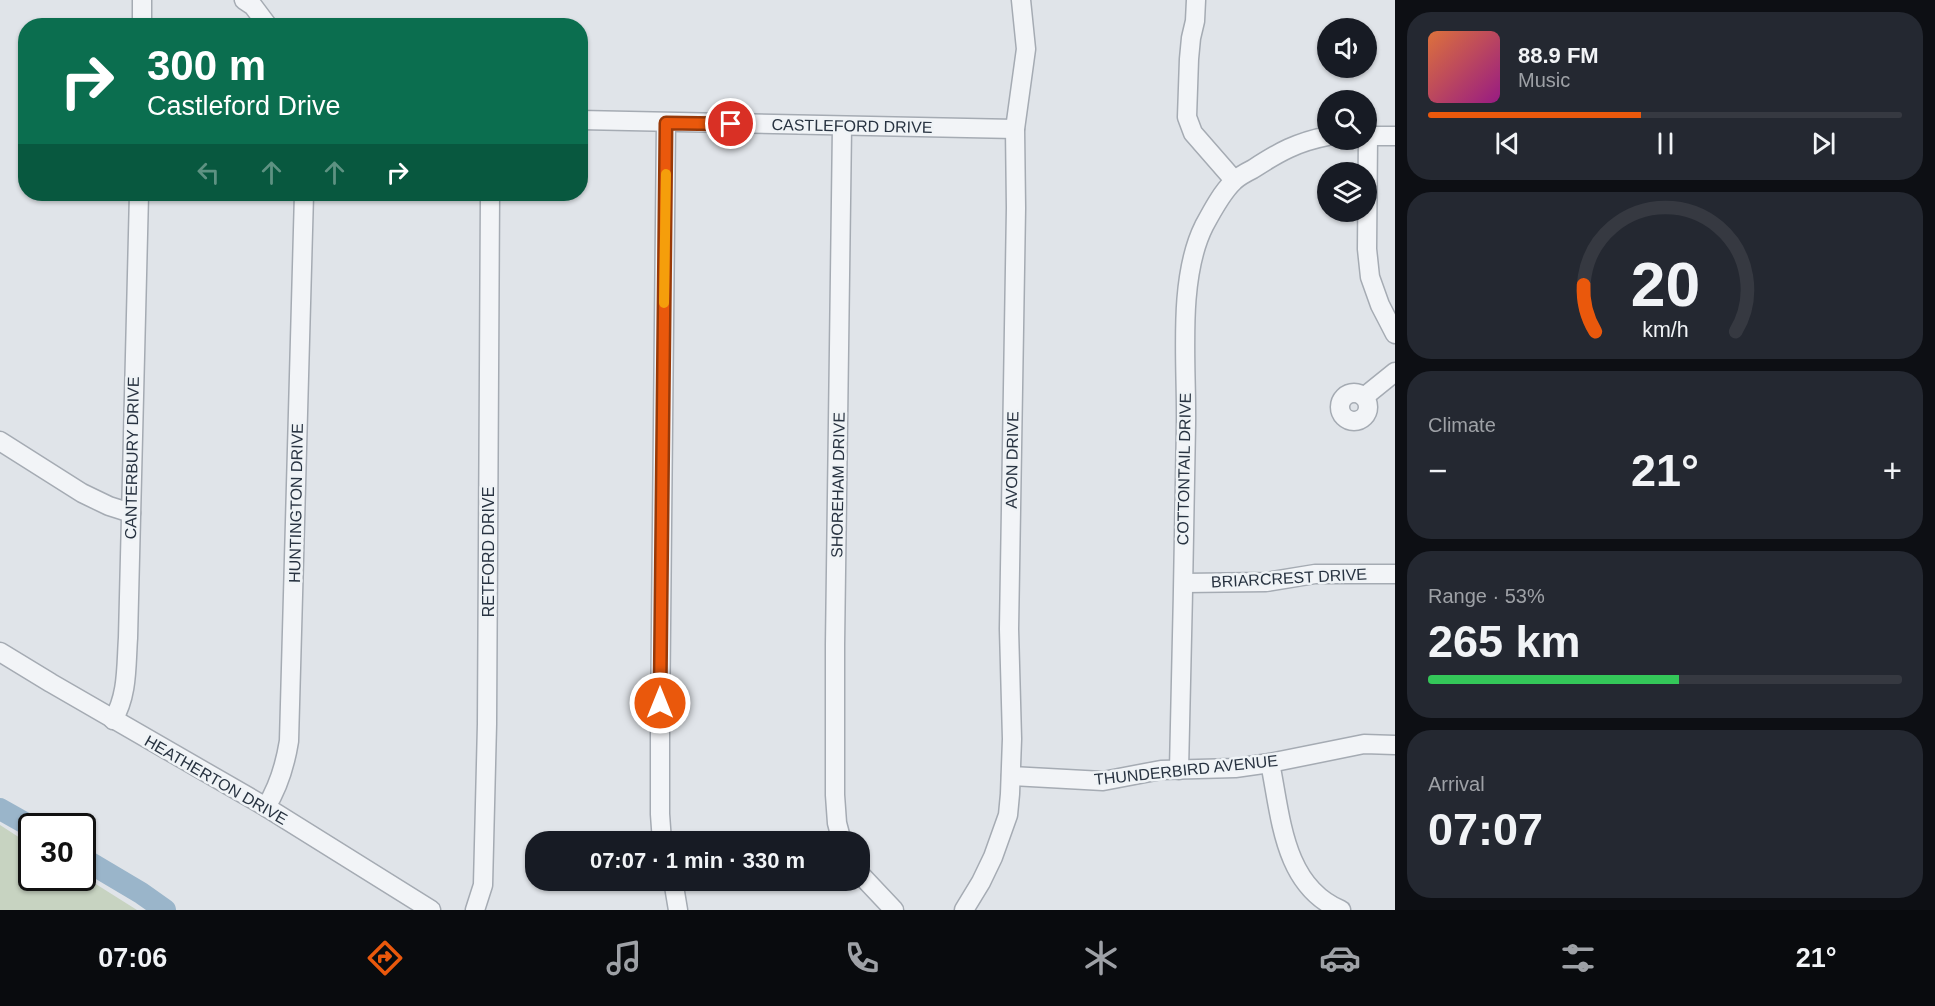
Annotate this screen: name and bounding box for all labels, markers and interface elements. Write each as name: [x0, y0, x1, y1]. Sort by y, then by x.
map controls: [1317, 18, 1377, 222]
button: sound: [1317, 18, 1377, 78]
icon: right: [48, 42, 126, 120]
text: 300 m: [147, 42, 266, 89]
text: 88.9 FM: [1518, 43, 1599, 68]
text: Music: [1518, 69, 1570, 91]
button: search: [1317, 90, 1377, 150]
text: Castleford Drive: [147, 91, 341, 121]
pin: [705, 98, 756, 149]
icon: arrive: [714, 107, 747, 140]
street label: CASTLEFORD DRIVE: [771, 116, 933, 136]
icon: previous: [1491, 127, 1524, 160]
icon: pause: [1649, 127, 1682, 160]
icon: next: [1807, 127, 1840, 160]
icon: left: [192, 156, 225, 189]
icon: ahead: [255, 156, 288, 189]
icon: ahead: [318, 156, 351, 189]
icon: right: [381, 156, 414, 189]
button: layers: [1317, 162, 1377, 222]
text: 20: [1630, 251, 1700, 320]
text: km/h: [1642, 319, 1688, 343]
street label: CANTERBURY DRIVE: [122, 376, 142, 540]
street label: COTTONTAIL DRIVE: [1174, 393, 1194, 545]
street label: AVON DRIVE: [1003, 411, 1021, 509]
street label: SHOREHAM DRIVE: [828, 412, 848, 558]
text: Climate: [1428, 414, 1496, 436]
street label: HUNTINGTON DRIVE: [286, 423, 306, 583]
text: 21°: [1631, 445, 1699, 496]
text: −: [1428, 452, 1447, 489]
text: +: [1883, 452, 1902, 489]
street label: RETFORD DRIVE: [480, 487, 497, 617]
street label: BRIARCREST DRIVE: [1211, 565, 1367, 591]
text: Range · 53%: [1428, 585, 1545, 607]
text: 265 km: [1428, 616, 1581, 667]
position arrow: [628, 671, 692, 735]
street label: HEATHERTON DRIVE: [142, 732, 290, 828]
street label: THUNDERBIRD AVENUE: [1093, 752, 1279, 788]
text: Arrival: [1428, 773, 1485, 795]
text: 07:07: [1428, 804, 1543, 855]
speed limit sign: 30: [18, 813, 96, 891]
text: 07:07 · 1 min · 330 m: [590, 848, 805, 873]
icon: directions: [364, 937, 406, 979]
icon: music: [603, 937, 645, 979]
icon: phone: [841, 937, 883, 979]
icon: climate: [1080, 937, 1122, 979]
icon: car: [1319, 937, 1361, 979]
icon: filters: [1557, 937, 1599, 979]
text: 07:06: [98, 943, 167, 973]
text: 21°: [1796, 943, 1837, 973]

